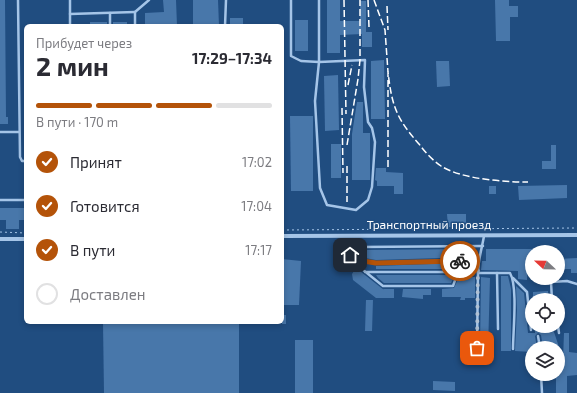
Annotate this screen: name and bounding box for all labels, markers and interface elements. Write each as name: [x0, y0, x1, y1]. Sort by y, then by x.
text: Прибудет через: [36, 35, 132, 51]
text: 17:29–17:34: [192, 49, 272, 67]
text: 2 мин: [36, 50, 109, 81]
text: В пути · 170 m: [36, 114, 118, 130]
icon: check: [36, 151, 58, 173]
text: Принят: [70, 153, 122, 171]
text: 17:02: [242, 154, 272, 170]
icon: check: [36, 195, 58, 217]
text: Готовится: [70, 197, 140, 215]
text: 17:04: [241, 198, 272, 214]
street label: Транспортный проезд: [367, 217, 491, 231]
pin: [333, 238, 367, 272]
icon: check: [36, 239, 58, 261]
text: В пути: [70, 241, 115, 259]
courier: [440, 241, 480, 281]
text: 17:17: [245, 242, 272, 258]
icon: home: [339, 244, 361, 266]
north arrow: [525, 245, 565, 285]
map controls: [525, 245, 565, 381]
icon: bike: [449, 250, 471, 272]
text: Доставлен: [70, 285, 146, 303]
button: locate: [525, 293, 565, 333]
pin: [460, 331, 494, 365]
icon: bag: [466, 337, 488, 359]
button: layers: [525, 341, 565, 381]

